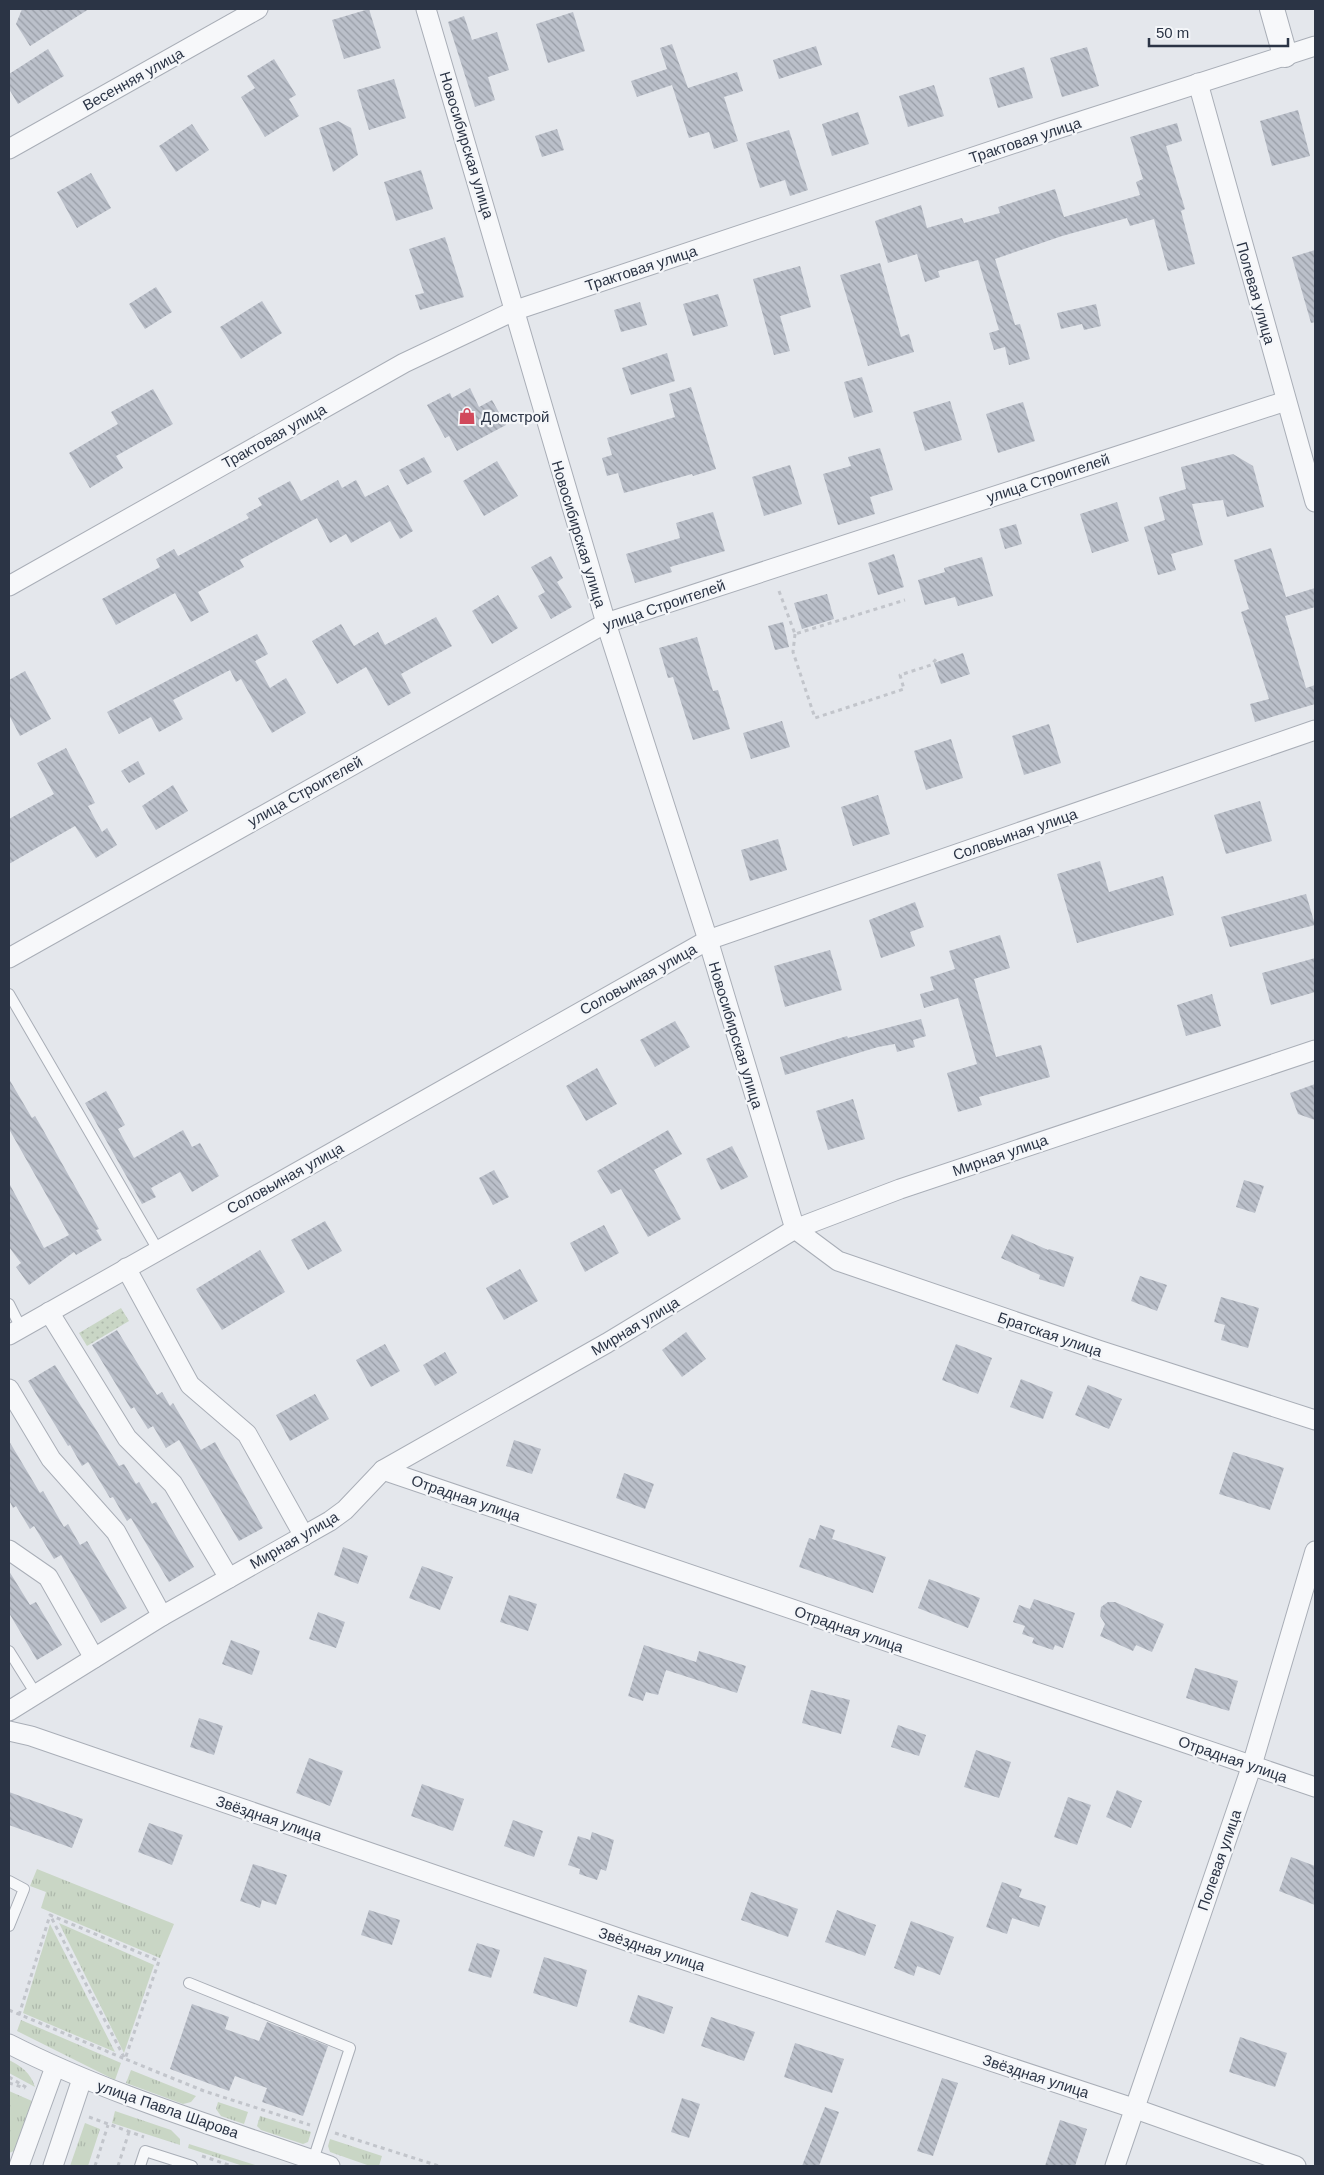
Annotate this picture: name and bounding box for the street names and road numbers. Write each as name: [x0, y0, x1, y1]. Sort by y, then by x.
street label: Весенняя улица: [80, 44, 187, 114]
street label: Новосибирская улица: [437, 69, 498, 221]
street label: Трактовая улица: [967, 114, 1084, 166]
street label: Полевая улица: [1233, 240, 1279, 347]
street label: Трактовая улица: [583, 242, 700, 294]
street label: Трактовая улица: [219, 400, 330, 472]
street label: улица Строителей: [984, 450, 1112, 506]
street label: Новосибирская улица: [549, 458, 610, 610]
street label: улица Строителей: [601, 576, 727, 634]
street label: улица Строителей: [245, 752, 365, 830]
street label: Соловьиная улица: [951, 805, 1080, 863]
street label: Соловьиная улица: [577, 940, 700, 1018]
street label: Новосибирская улица: [706, 959, 767, 1111]
street label: Мирная улица: [950, 1131, 1050, 1179]
street label: Соловьиная улица: [224, 1139, 347, 1217]
street label: Мирная улица: [588, 1293, 683, 1359]
street label: Братская улица: [996, 1308, 1105, 1360]
street label: Отрадная улица: [409, 1471, 523, 1525]
street label: Мирная улица: [247, 1507, 342, 1572]
street label: Отрадная улица: [792, 1602, 906, 1656]
street label: Отрадная улица: [1176, 1732, 1290, 1786]
street label: Звёздная улица: [214, 1792, 325, 1844]
street label: Полевая улица: [1194, 1807, 1244, 1913]
street label: Звёздная улица: [597, 1924, 708, 1974]
street label: Звёздная улица: [981, 2051, 1092, 2101]
street label: улица Павла Шарова: [95, 2077, 242, 2141]

